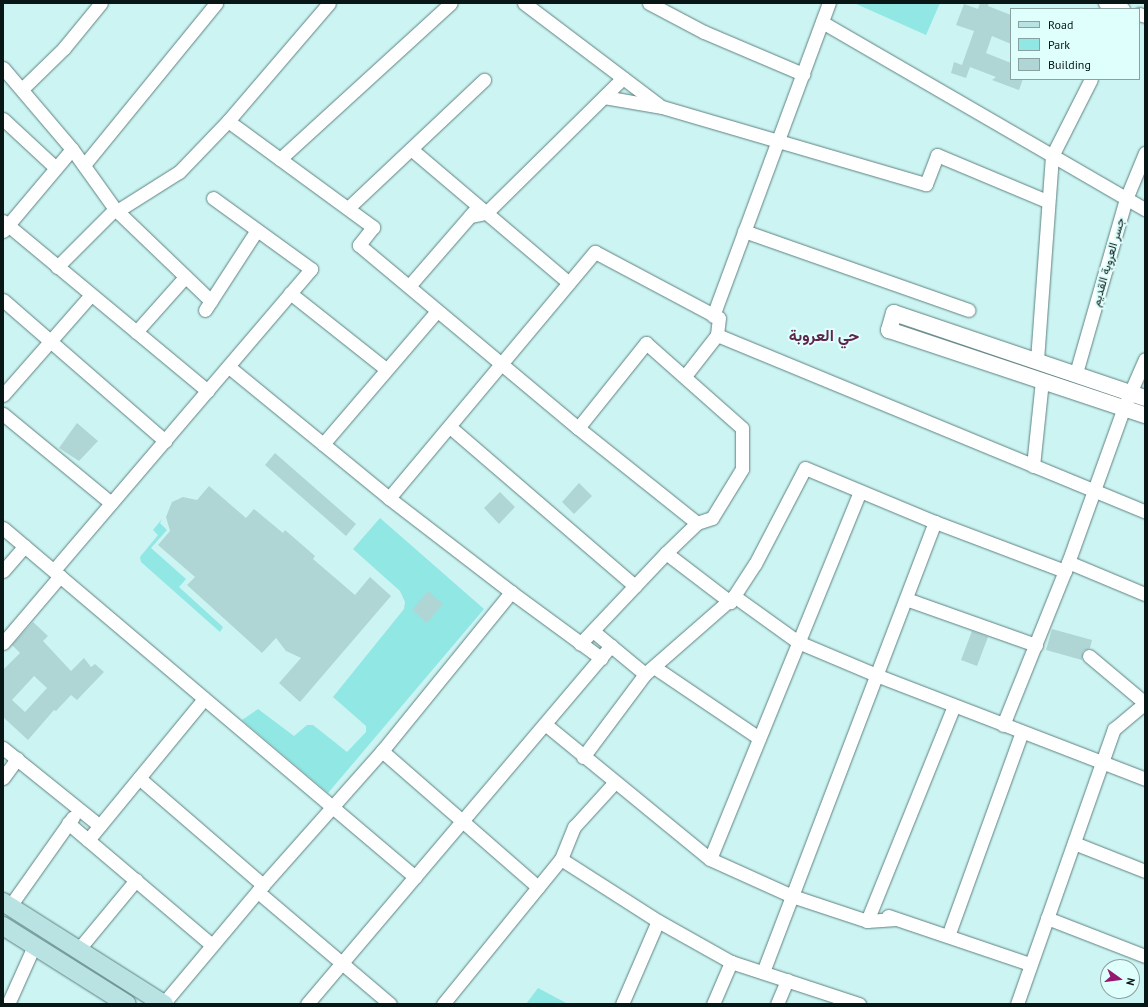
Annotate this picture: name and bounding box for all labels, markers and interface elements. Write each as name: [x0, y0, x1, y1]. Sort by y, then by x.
legend: [1010, 8, 1140, 80]
text: Road: [1048, 17, 1073, 32]
text: Park: [1048, 37, 1070, 52]
text: Building: [1048, 57, 1091, 72]
street label: جسر العروبة القديم: [1088, 216, 1128, 308]
district label: حي العروبة: [789, 325, 859, 345]
north arrow: [1100, 959, 1140, 999]
text: N: [1123, 976, 1138, 987]

